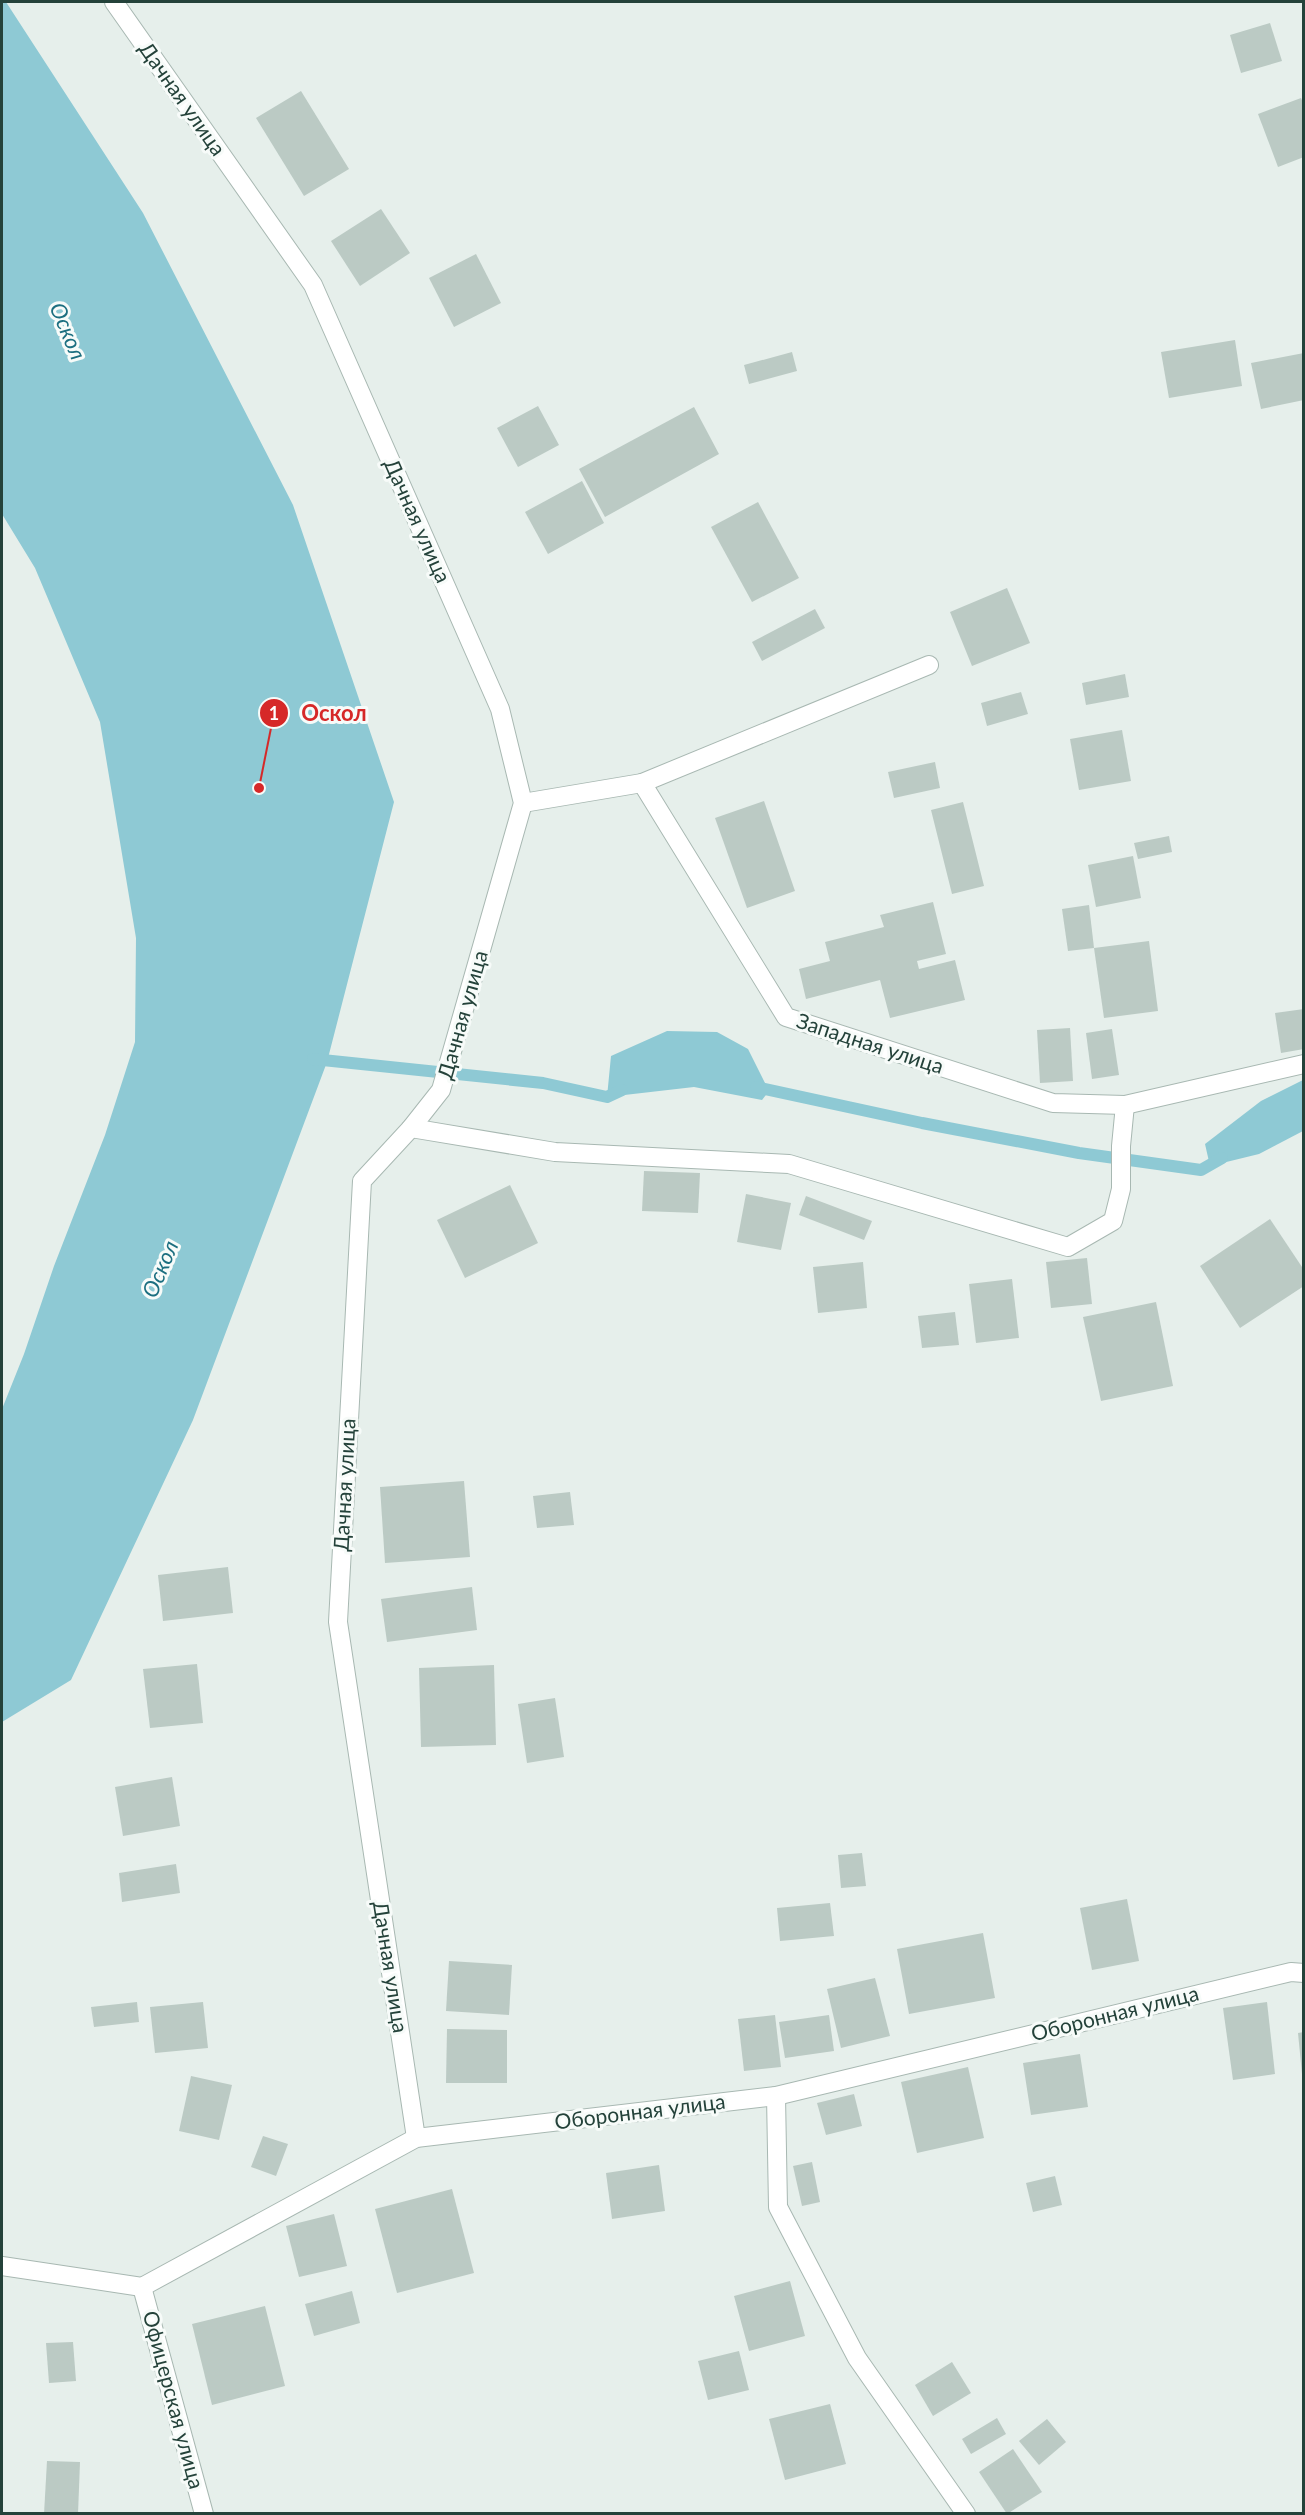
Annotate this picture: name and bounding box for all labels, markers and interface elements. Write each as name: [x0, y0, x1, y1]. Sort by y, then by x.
street label: Дачная улица: [135, 36, 232, 160]
water label: Оскол: [44, 298, 92, 363]
street label: Дачная улица: [380, 455, 457, 586]
callout: Оскол: [259, 693, 378, 733]
text: Оскол: [301, 699, 367, 726]
text: 1: [269, 702, 279, 724]
street label: Дачная улица: [431, 947, 492, 1082]
street label: Западная улица: [794, 1007, 947, 1078]
water label: Оскол: [136, 1236, 184, 1301]
street label: Дачная улица: [328, 1418, 359, 1552]
street label: Дачная улица: [369, 1899, 414, 2034]
street label: Оборонная улица: [1028, 1980, 1201, 2045]
street label: Оборонная улица: [553, 2088, 727, 2133]
street label: Офицерская улица: [139, 2308, 210, 2491]

